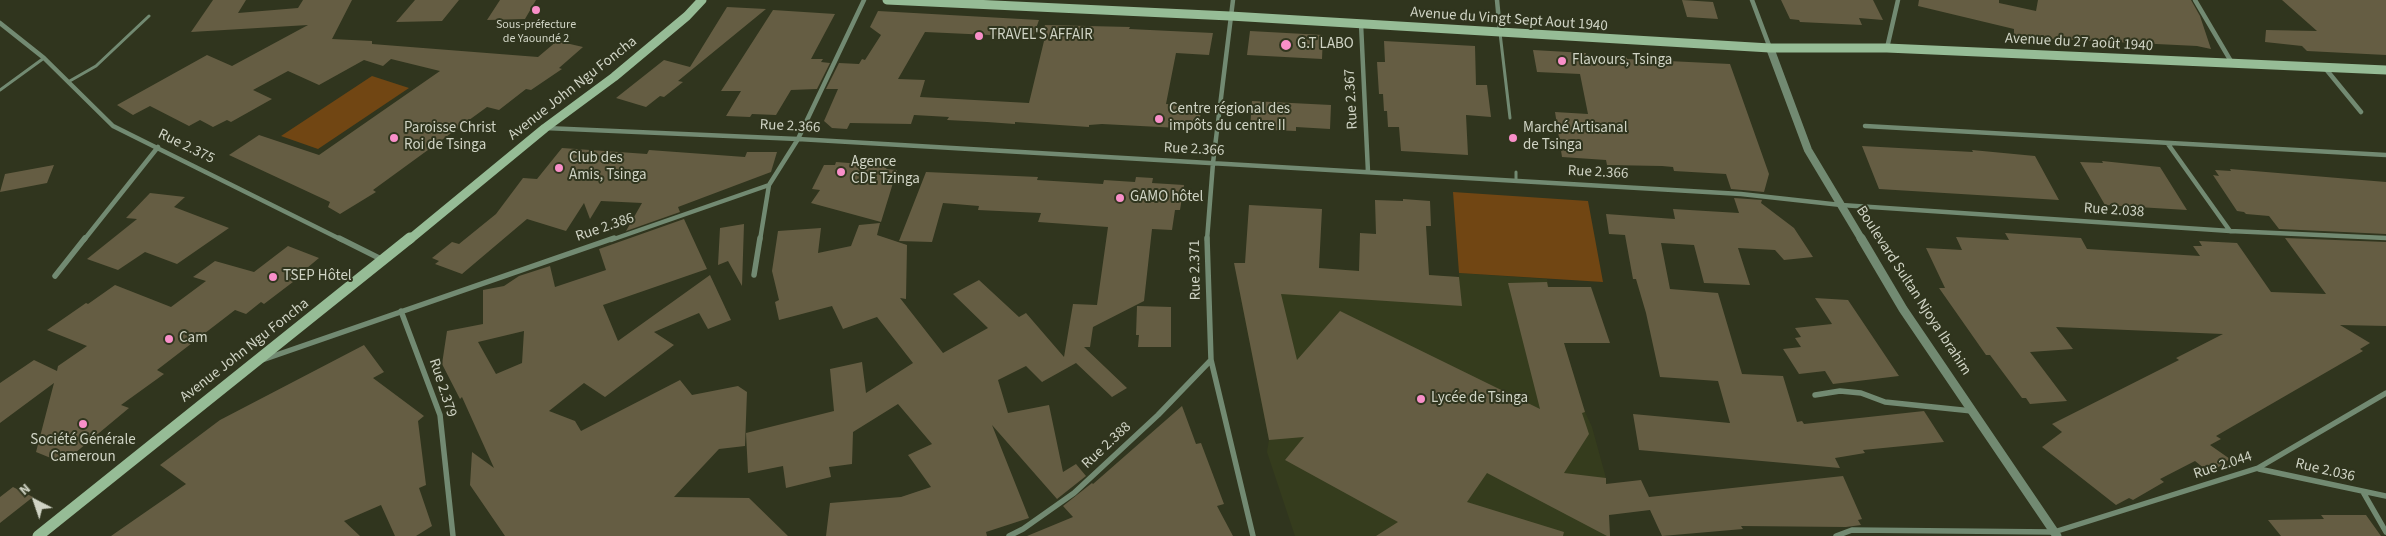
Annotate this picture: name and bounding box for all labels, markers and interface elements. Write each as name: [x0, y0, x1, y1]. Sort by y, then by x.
marker: Sous-préfecture de Yaoundé 2: [530, 4, 542, 16]
street label: Avenue du Vingt Sept Aout 1940: [1410, 4, 1608, 36]
place label: Sous-préfecture de Yaoundé 2: [496, 18, 576, 46]
place label: TRAVEL'S AFFAIR: [989, 27, 1093, 45]
marker: TRAVEL'S AFFAIR: [973, 30, 985, 42]
street label: Avenue du 27 août 1940: [2004, 30, 2154, 56]
street label: Avenue John Ngu Foncha: [505, 33, 641, 145]
place label: G.T LABO: [1297, 36, 1354, 54]
marker: G.T LABO: [1279, 38, 1293, 52]
place label: Flavours, Tsinga: [1572, 52, 1672, 70]
marker: Flavours, Tsinga: [1556, 55, 1568, 67]
street label: Rue 2.367: [1341, 68, 1363, 130]
place label: Centre régional des impôts du centre II: [1169, 101, 1290, 136]
marker: Centre régional des impôts du centre II: [1153, 113, 1165, 125]
street label: Rue 2.366: [759, 116, 821, 138]
place label: Paroisse Christ Roi de Tsinga: [404, 120, 496, 155]
place label: Marché Artisanal de Tsinga: [1523, 120, 1628, 155]
street label: Rue 2.375: [155, 126, 217, 168]
marker: Paroisse Christ Roi de Tsinga: [388, 132, 400, 144]
marker: Marché Artisanal de Tsinga: [1507, 132, 1519, 144]
street label: Rue 2.366: [1163, 139, 1225, 161]
place label: Club des Amis, Tsinga: [569, 150, 647, 185]
place label: Agence CDE Tzinga: [851, 154, 920, 189]
marker: Club des Amis, Tsinga: [553, 162, 565, 174]
street label: Rue 2.366: [1567, 162, 1629, 184]
marker: Agence CDE Tzinga: [835, 166, 847, 178]
place label: GAMO hôtel: [1130, 189, 1203, 207]
marker: GAMO hôtel: [1114, 192, 1126, 204]
street label: Rue 2.038: [2083, 200, 2145, 222]
street label: Boulevard Sultan Njoya Ibrahim: [1851, 203, 1975, 379]
street label: Rue 2.386: [573, 210, 637, 246]
street label: Rue 2.371: [1186, 240, 1206, 300]
place label: TSEP Hôtel: [283, 268, 352, 286]
marker: TSEP Hôtel: [267, 271, 279, 283]
street label: Avenue John Ngu Foncha: [177, 295, 313, 407]
place label: Cam: [179, 330, 208, 348]
marker: Cam: [163, 333, 175, 345]
street label: Rue 2.379: [424, 356, 460, 420]
place label: Lycée de Tsinga: [1431, 390, 1528, 408]
marker: Lycée de Tsinga: [1415, 393, 1427, 405]
marker: Société Générale Cameroun: [77, 418, 89, 430]
street label: Rue 2.388: [1079, 419, 1135, 473]
place label: Société Générale Cameroun: [30, 432, 136, 467]
street label: Rue 2.044: [2191, 448, 2255, 484]
street label: Rue 2.036: [2293, 455, 2357, 487]
north arrow: [10, 476, 60, 526]
text: N: [15, 479, 35, 500]

